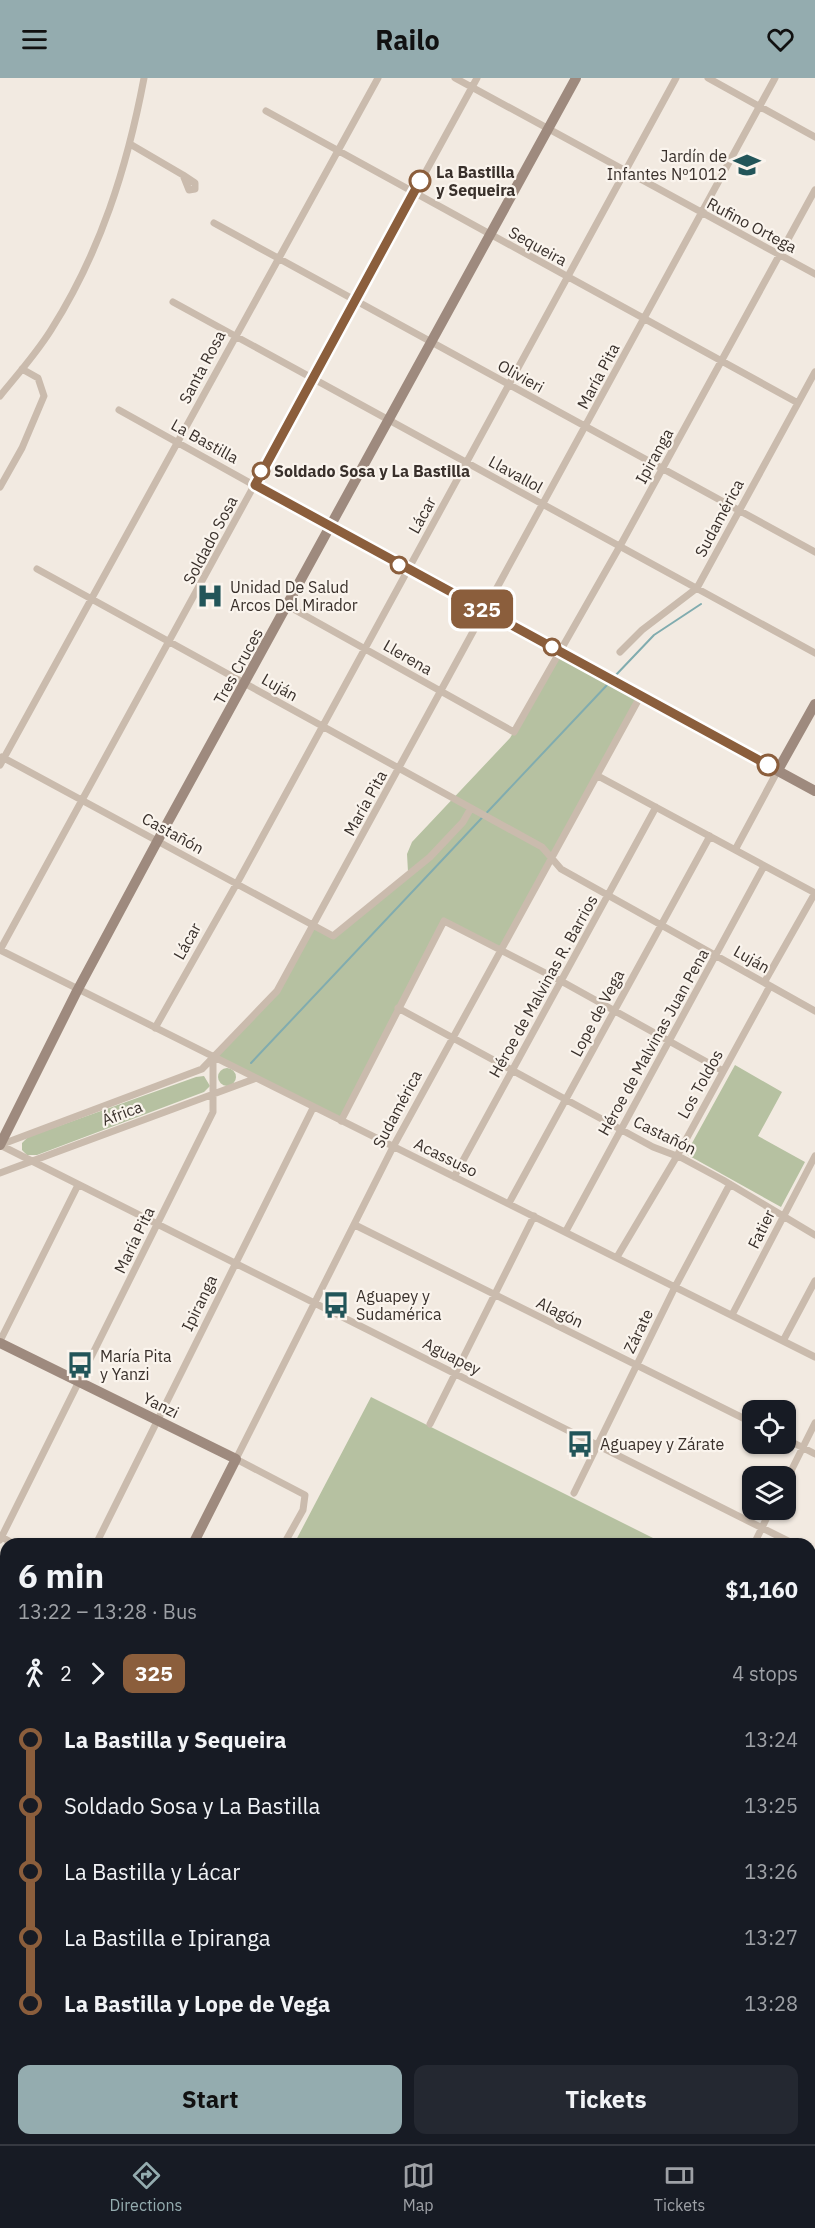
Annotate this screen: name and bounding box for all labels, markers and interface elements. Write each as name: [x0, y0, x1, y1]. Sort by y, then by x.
text: Railo: [375, 22, 440, 57]
icon: menu: [18, 23, 51, 56]
icon: heart: [764, 23, 797, 56]
place label: Jardín de Infantes Nº1012: [607, 146, 727, 184]
school or university icon: Jardín de Infantes Nº1012: [732, 150, 762, 180]
place label: La Bastilla y Sequeira: [436, 162, 515, 200]
marker: La Bastilla y Sequeira: [409, 170, 431, 192]
street label: Rufino Ortega: [704, 193, 801, 257]
street label: Sequeira: [505, 222, 571, 270]
street label: Santa Rosa: [174, 327, 230, 407]
street label: María Pita: [572, 339, 624, 412]
street label: Olivieri: [494, 355, 548, 397]
street label: La Bastilla: [168, 414, 243, 468]
street label: Ipiranga: [631, 424, 678, 487]
street label: Llavallol: [485, 451, 547, 497]
place label: Soldado Sosa y La Bastilla: [274, 461, 470, 481]
marker: Soldado Sosa y La Bastilla: [252, 462, 270, 480]
street label: Sudamérica: [690, 475, 748, 560]
street label: Soldado Sosa: [178, 492, 242, 588]
street label: Lácar: [404, 493, 440, 537]
unlabelled marker: [390, 556, 408, 574]
place label: Unidad De Salud Arcos Del Mirador: [230, 577, 358, 615]
hospital icon: Unidad De Salud Arcos Del Mirador: [195, 581, 225, 611]
line badge: 325: [448, 590, 516, 628]
text: 325: [463, 595, 501, 623]
street label: Tres Cruces: [209, 624, 267, 708]
street label: Llerena: [380, 635, 436, 679]
unlabelled marker: [543, 638, 561, 656]
street label: Luján: [258, 669, 302, 705]
unlabelled marker: [757, 754, 779, 776]
street label: María Pita: [339, 766, 391, 839]
street label: Castañón: [139, 808, 207, 858]
street label: Héroe de Malvinas R. Barrios: [484, 891, 602, 1081]
street label: Lácar: [169, 919, 205, 963]
street label: Luján: [730, 941, 774, 977]
street label: Héroe de Malvinas Juan Pena: [593, 945, 713, 1139]
street label: Lope de Vega: [566, 966, 628, 1060]
street label: Los Toldos: [673, 1046, 727, 1122]
street label: Sudamérica: [368, 1066, 426, 1151]
street label: África: [98, 1095, 146, 1130]
street label: Castañón: [630, 1111, 700, 1159]
street label: Acassuso: [411, 1133, 481, 1181]
street label: María Pita: [109, 1203, 159, 1277]
street label: Fatier: [743, 1206, 779, 1252]
street label: Ipiranga: [177, 1271, 221, 1334]
place label: Aguapey y Sudamérica: [356, 1286, 442, 1324]
bus stop icon: Aguapey y Sudamérica: [321, 1290, 351, 1320]
street label: Alagón: [533, 1292, 587, 1332]
street label: Zárate: [619, 1306, 657, 1356]
street label: Aguapey: [420, 1333, 484, 1379]
place label: María Pita y Yanzi: [100, 1346, 172, 1384]
bus stop icon: María Pita y Yanzi: [65, 1350, 95, 1380]
street label: Yanzi: [140, 1388, 182, 1422]
map controls: [742, 1400, 796, 1520]
button: locate: [742, 1400, 796, 1454]
bus stop icon: Aguapey y Zárate: [565, 1429, 595, 1459]
place label: Aguapey y Zárate: [600, 1434, 725, 1454]
button: layers: [742, 1466, 796, 1520]
text: 6 min: [18, 1554, 104, 1597]
text: $1,160: [725, 1575, 798, 1604]
text: 13:22 – 13:28 · Bus: [18, 1598, 197, 1625]
icon: walk: [18, 1657, 51, 1690]
icon: forward: [81, 1657, 114, 1690]
text: 325: [135, 1659, 173, 1687]
text: 2: [60, 1660, 72, 1687]
text: 4 stops: [732, 1660, 798, 1687]
text: La Bastilla y Sequeira: [64, 1725, 286, 1754]
text: 13:24: [744, 1726, 798, 1753]
text: Soldado Sosa y La Bastilla: [64, 1791, 320, 1820]
text: 13:25: [744, 1792, 798, 1819]
text: La Bastilla y Lácar: [64, 1857, 240, 1886]
text: 13:26: [744, 1858, 798, 1885]
text: La Bastilla e Ipiranga: [64, 1923, 271, 1952]
text: 13:27: [744, 1924, 798, 1951]
text: La Bastilla y Lope de Vega: [64, 1989, 330, 2018]
text: 13:28: [744, 1990, 798, 2017]
button: Start: [18, 2065, 402, 2134]
button: Tickets: [414, 2065, 798, 2134]
tab: Directions: [110, 2159, 182, 2215]
tab: Map: [402, 2159, 435, 2215]
tab: Tickets: [654, 2159, 705, 2215]

